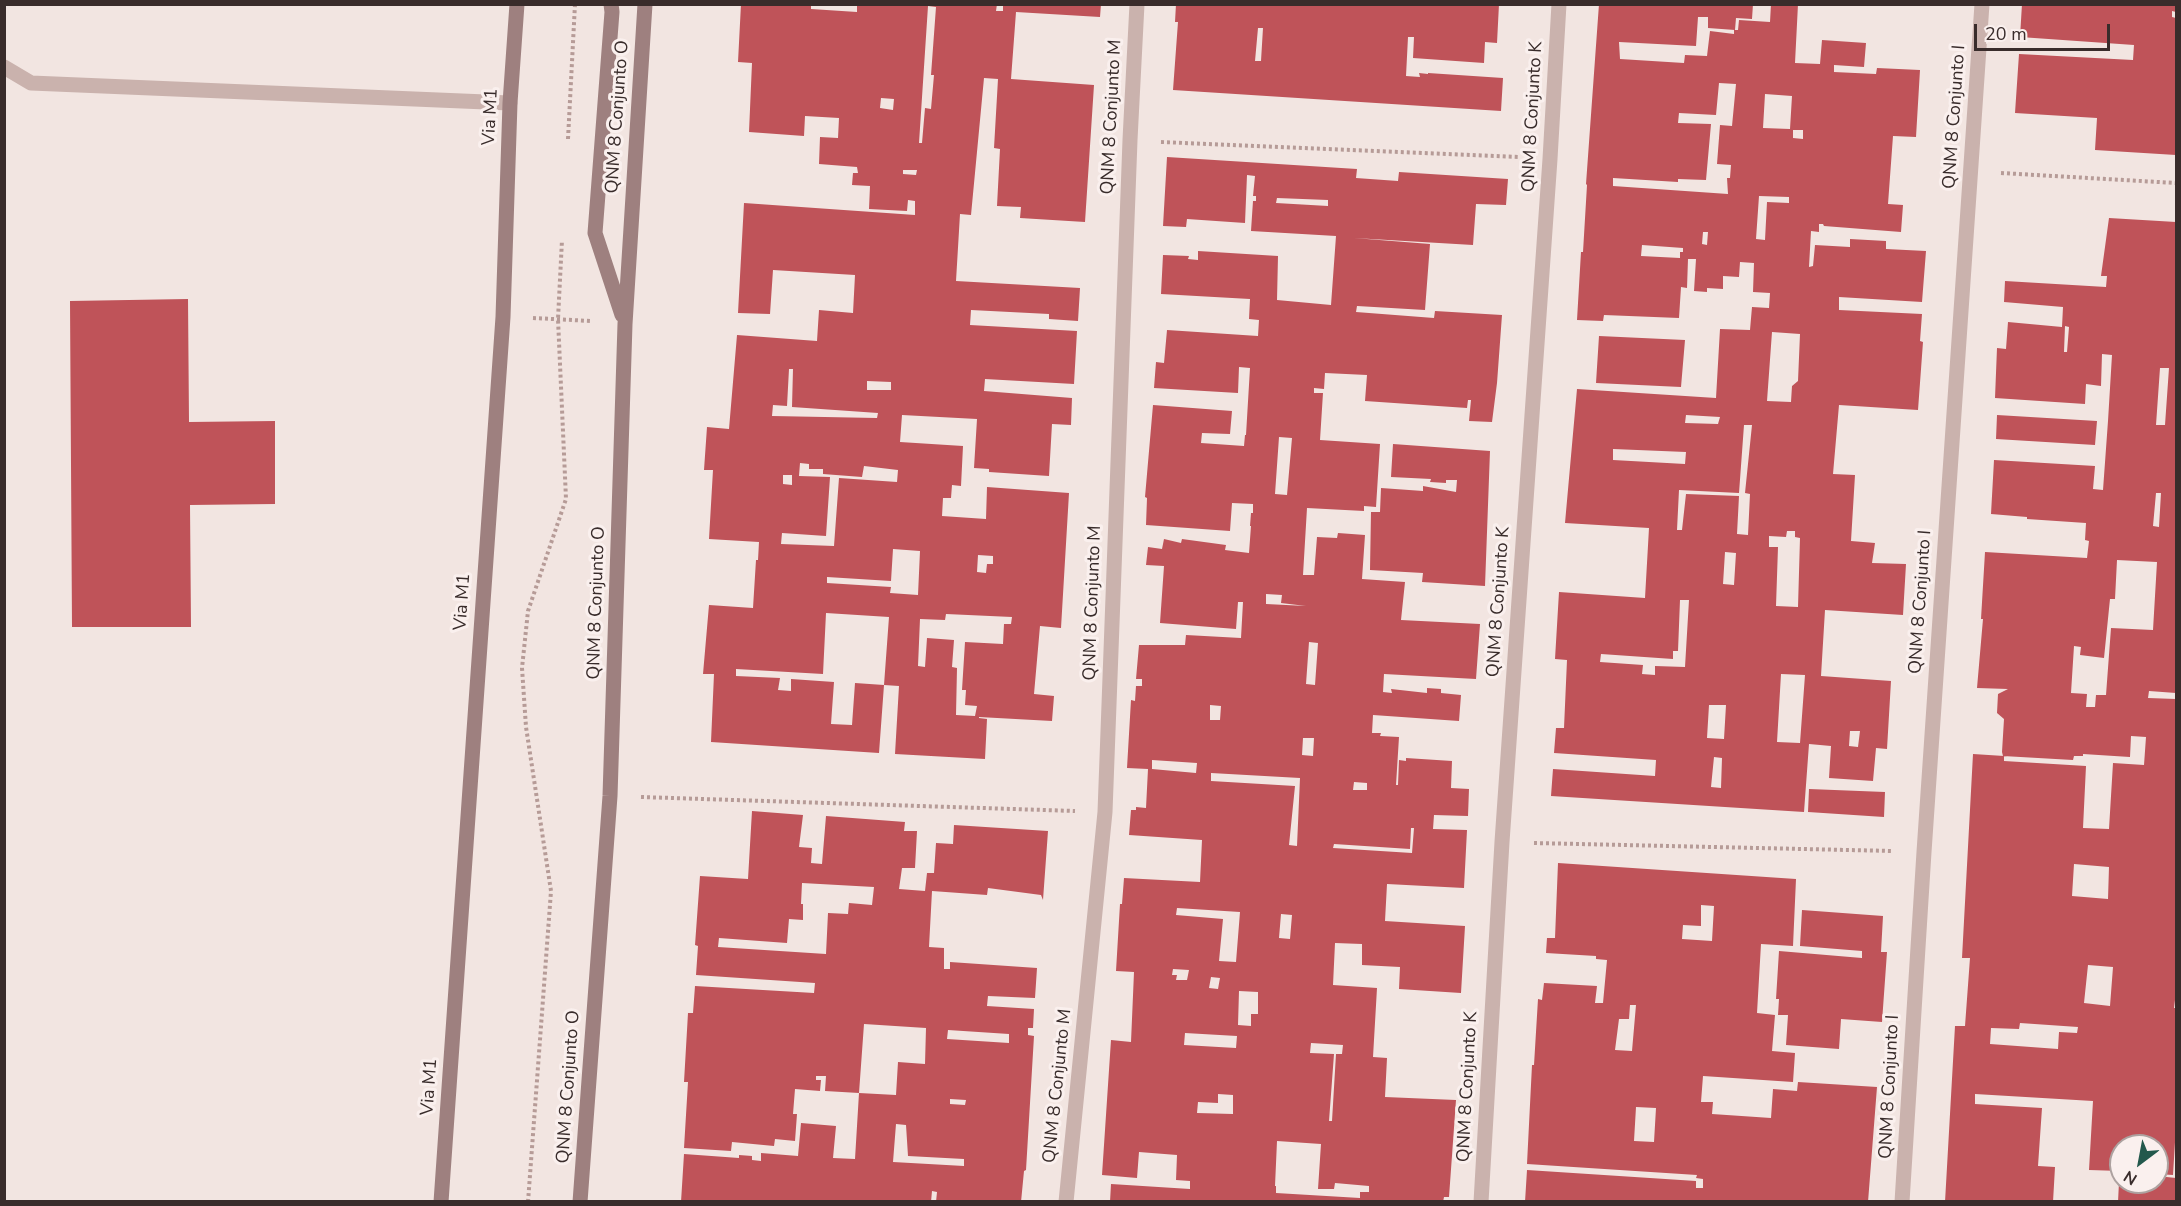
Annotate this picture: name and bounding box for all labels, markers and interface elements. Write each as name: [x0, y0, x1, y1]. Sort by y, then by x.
scale bar: [1977, 12, 2114, 50]
text: 20 m: [1985, 22, 2027, 46]
street label: QNM 8 Conjunto M: [1097, 39, 1127, 195]
street label: QNM 8 Conjunto O: [602, 40, 634, 194]
street label: QNM 8 Conjunto K: [1518, 41, 1548, 193]
street label: QNM 8 Conjunto I: [1939, 44, 1971, 190]
street label: Via M1: [479, 88, 503, 146]
street label: QNM 8 Conjunto M: [1080, 525, 1106, 681]
street label: QNM 8 Conjunto O: [584, 526, 610, 680]
street label: QNM 8 Conjunto K: [1483, 526, 1515, 678]
street label: QNM 8 Conjunto I: [1905, 529, 1937, 675]
street label: Via M1: [450, 573, 476, 631]
street label: QNM 8 Conjunto M: [1039, 1008, 1077, 1164]
street label: QNM 8 Conjunto O: [553, 1010, 585, 1164]
street label: QNM 8 Conjunto K: [1453, 1011, 1483, 1163]
street label: QNM 8 Conjunto I: [1875, 1014, 1905, 1160]
street label: Via M1: [417, 1058, 443, 1116]
north arrow: [2109, 1134, 2169, 1194]
text: N: [2120, 1165, 2141, 1190]

